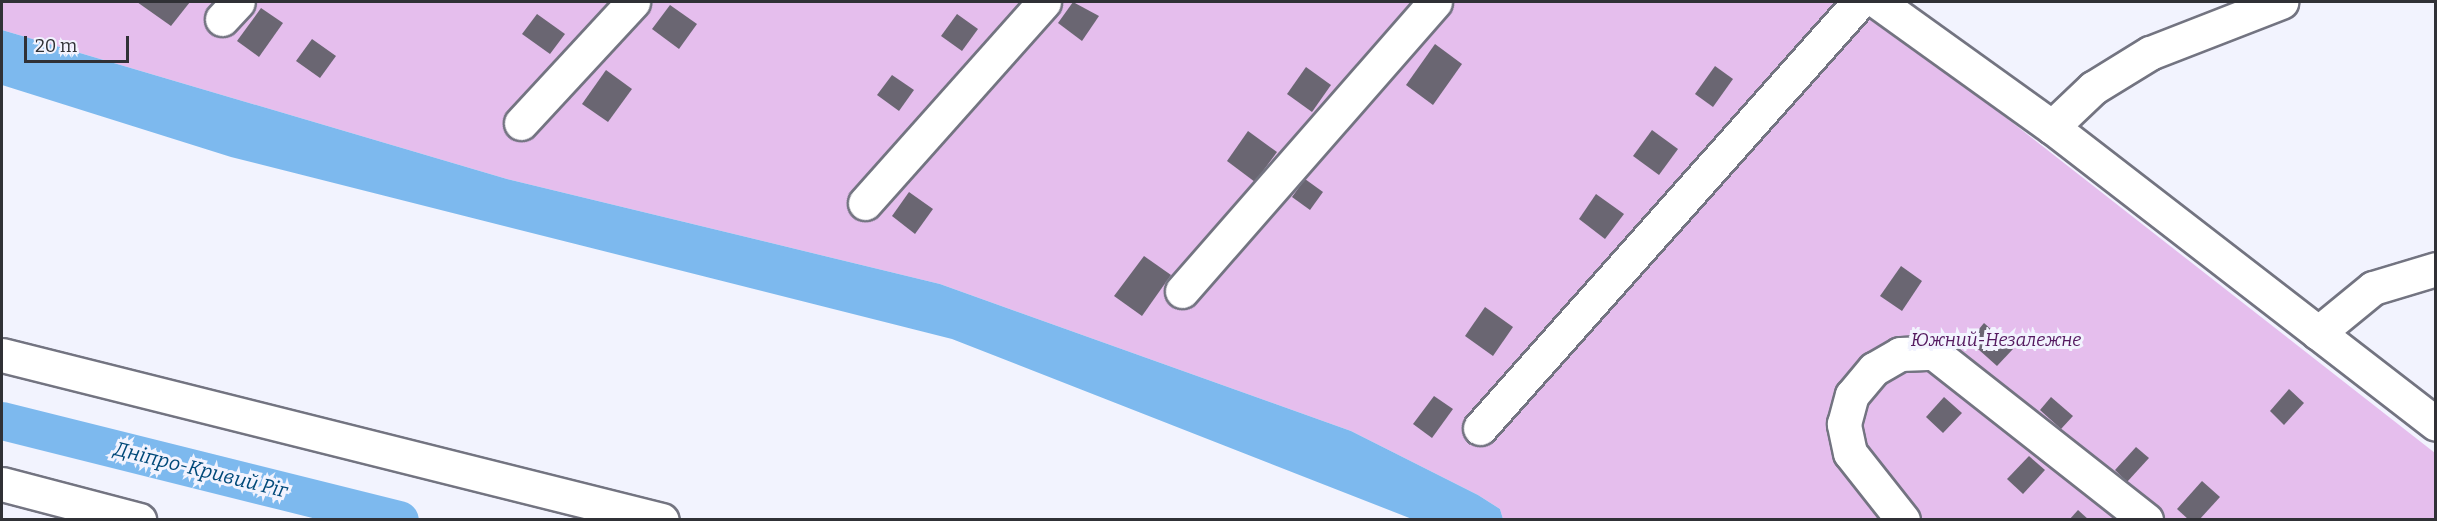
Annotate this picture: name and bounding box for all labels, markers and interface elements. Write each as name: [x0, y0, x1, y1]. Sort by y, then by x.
scale bar: [27, 24, 132, 62]
text: 20 m: [35, 35, 77, 57]
park label: Южний-Незалежне: [1911, 329, 2081, 351]
water label: Дніпро-Кривий Ріг: [112, 437, 290, 503]

